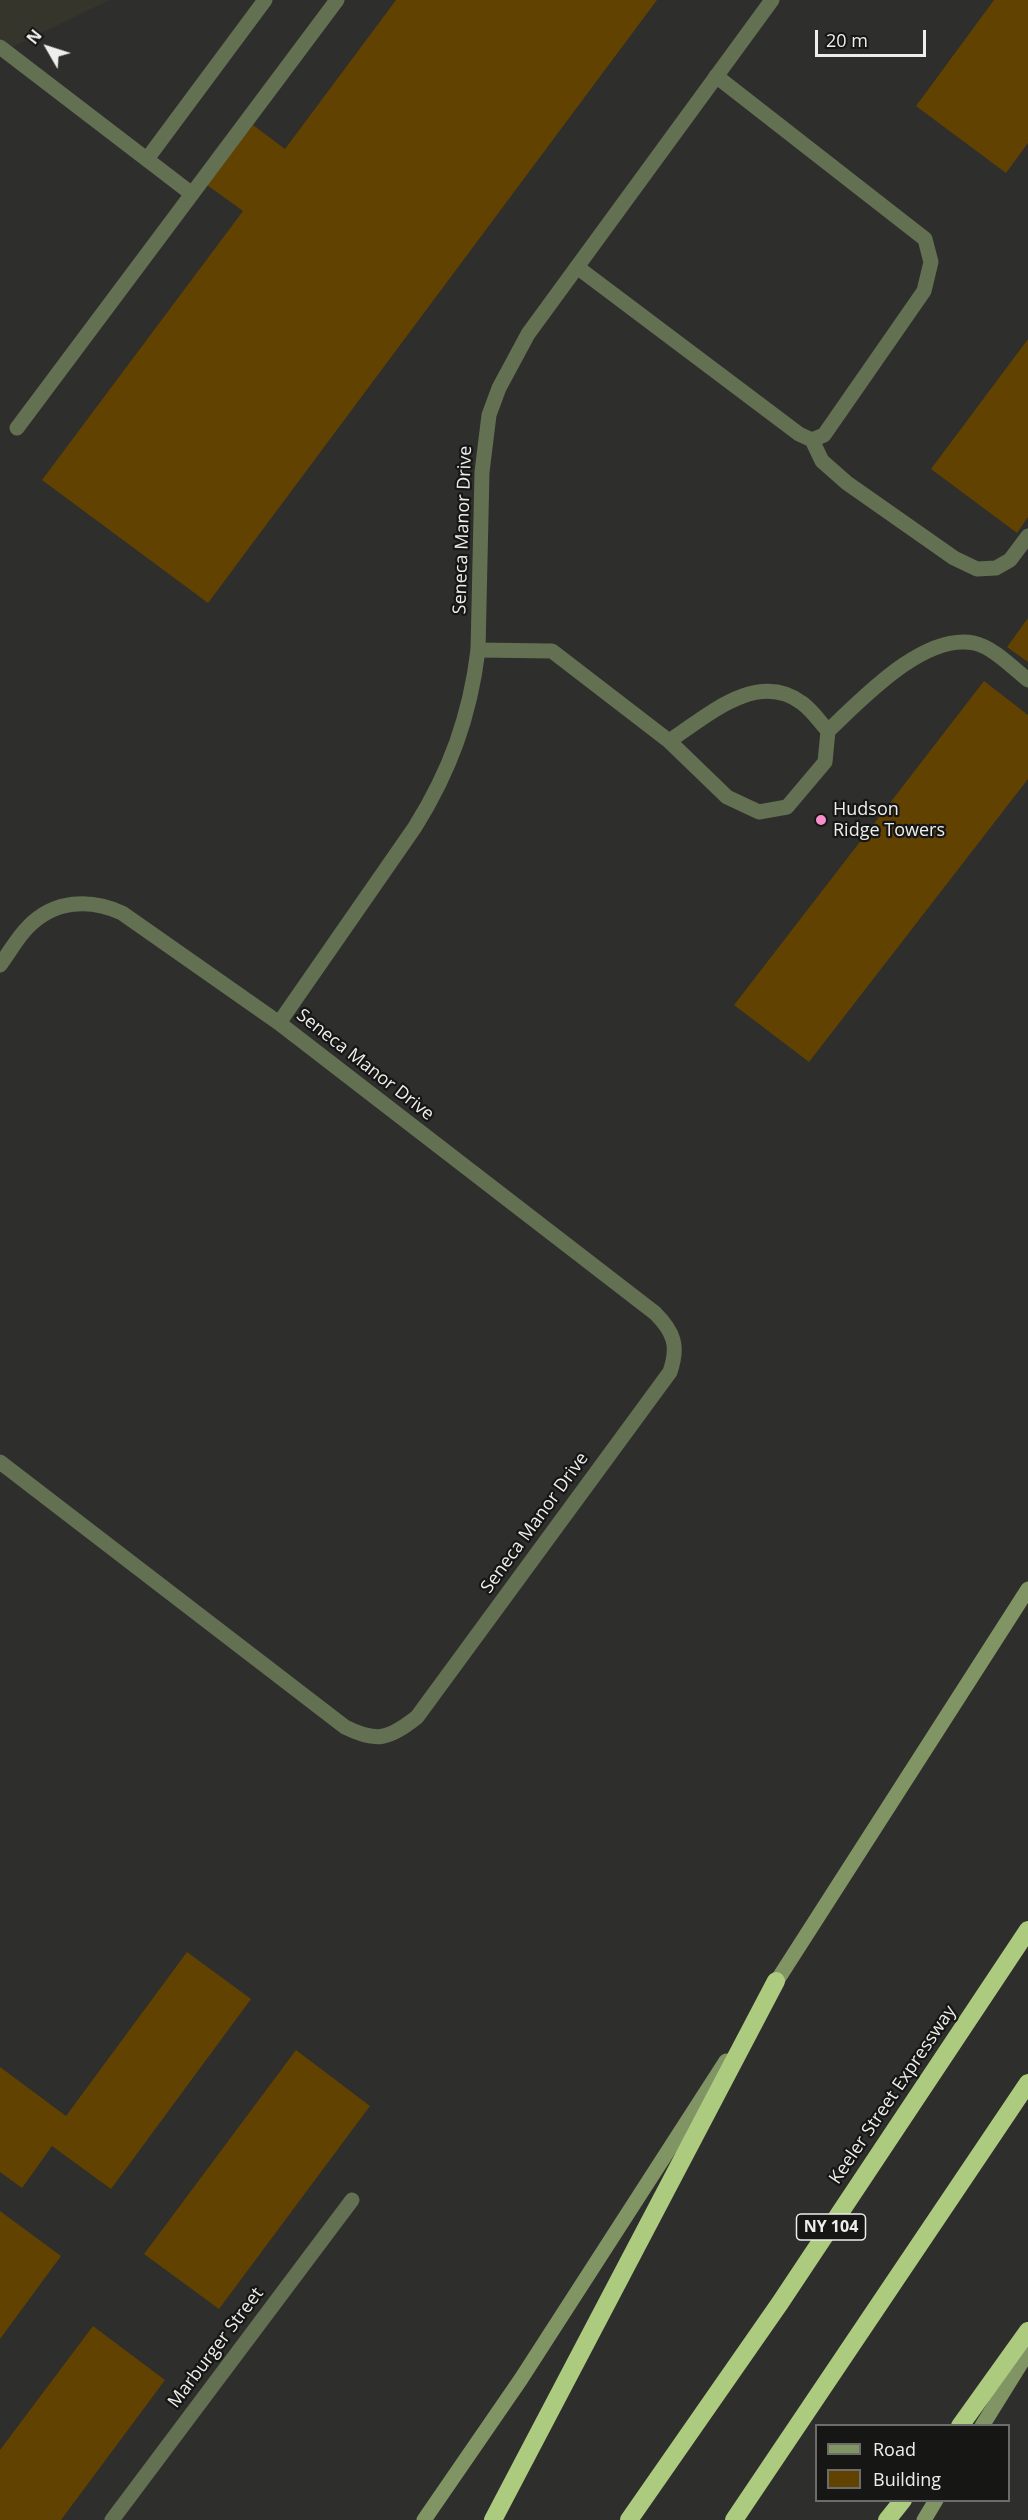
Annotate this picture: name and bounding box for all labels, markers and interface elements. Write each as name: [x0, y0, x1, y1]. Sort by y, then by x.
north arrow: [18, 18, 78, 78]
scale bar: [818, 18, 929, 56]
text: N: [21, 25, 47, 49]
text: 20 m: [826, 28, 868, 52]
street label: Seneca Manor Drive: [449, 445, 477, 615]
place label: Hudson Ridge Towers: [833, 799, 945, 842]
marker: Hudson Ridge Towers: [814, 813, 828, 827]
street label: Seneca Manor Drive: [292, 1005, 438, 1125]
street label: Seneca Manor Drive: [477, 1448, 593, 1598]
street label: Keeler Street Expressway: [825, 2002, 961, 2188]
road number: NY 104: [796, 2214, 866, 2240]
street label: Marburger Street: [164, 2284, 268, 2412]
legend: [815, 2424, 1010, 2502]
text: Road: [873, 2437, 916, 2461]
text: Building: [873, 2467, 941, 2491]

